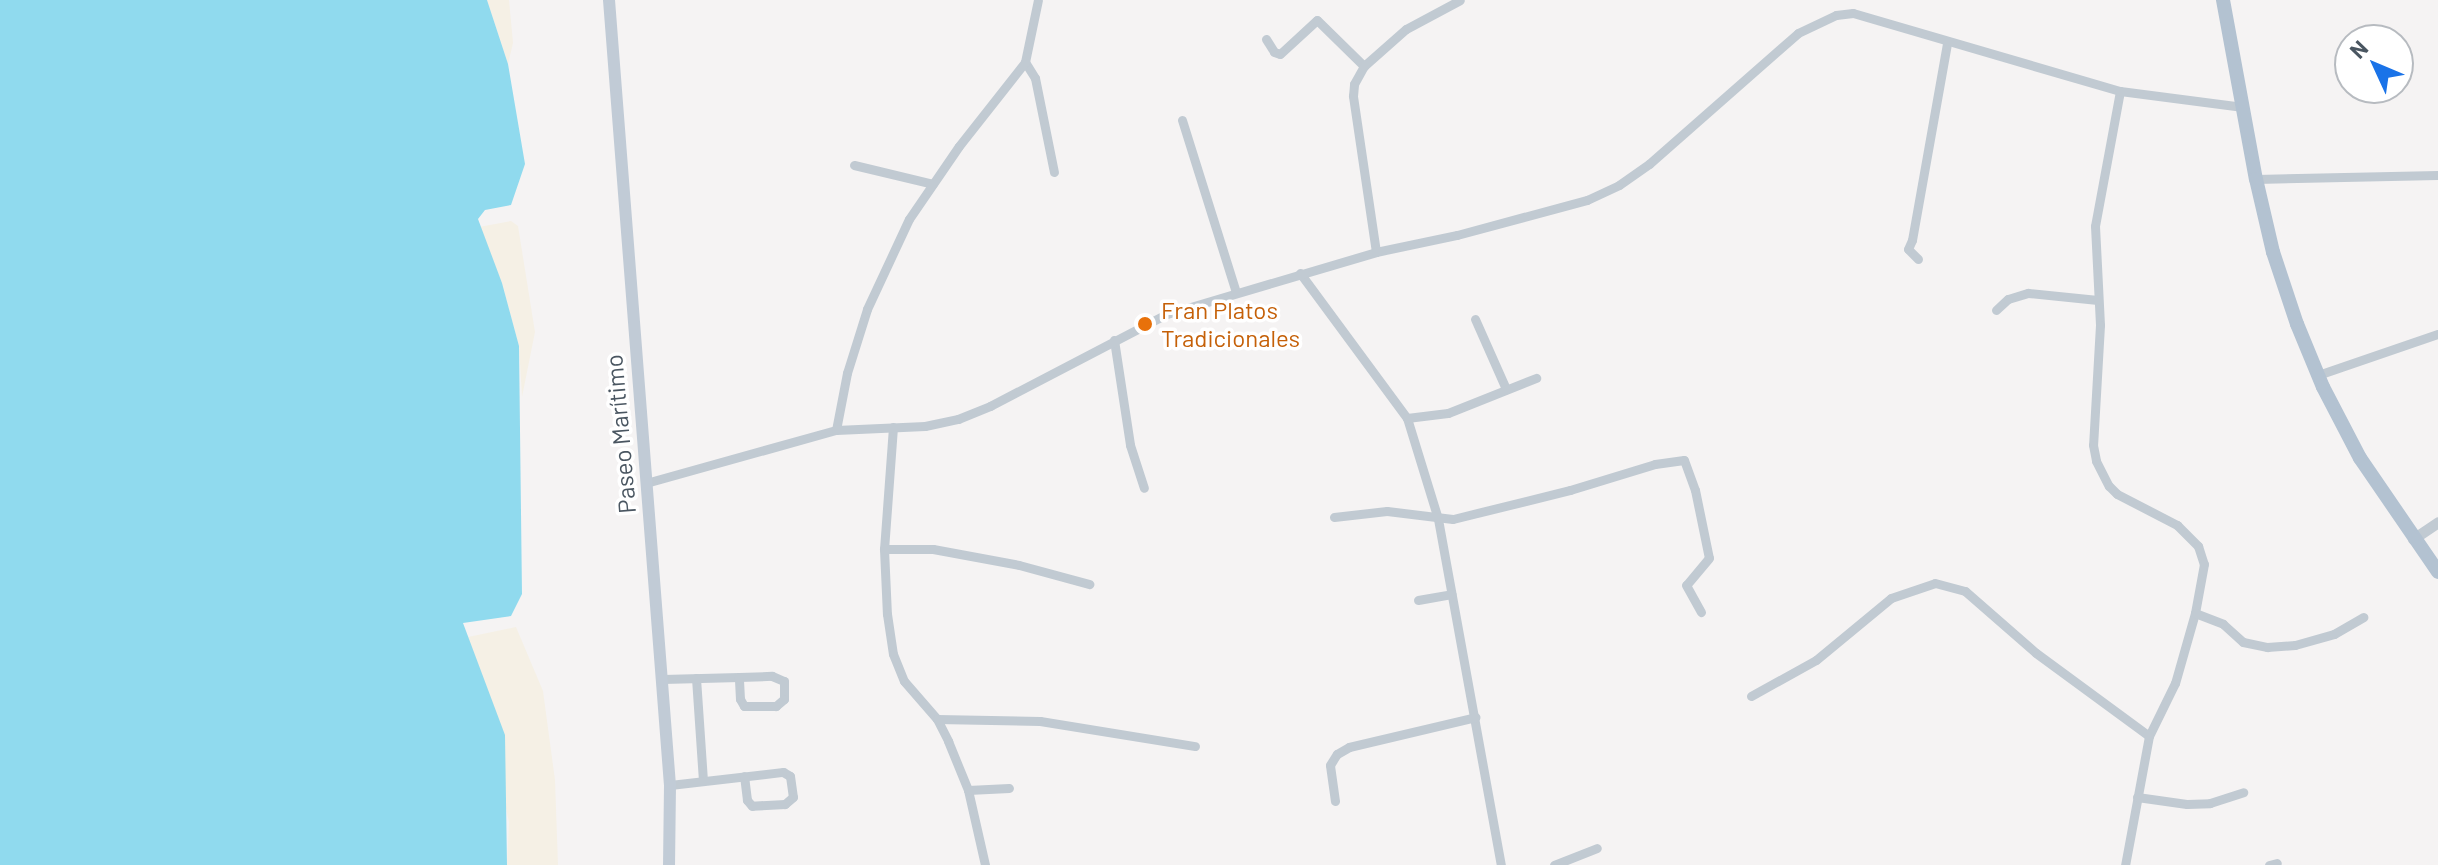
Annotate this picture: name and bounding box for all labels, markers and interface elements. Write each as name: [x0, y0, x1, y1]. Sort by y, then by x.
north arrow: [2334, 24, 2414, 104]
text: N: [2344, 34, 2373, 63]
place label: Fran Platos Tradicionales: [1161, 296, 1300, 352]
marker: Fran Platos Tradicionales: [1136, 315, 1154, 333]
street label: Paseo Marítimo: [599, 353, 641, 515]

